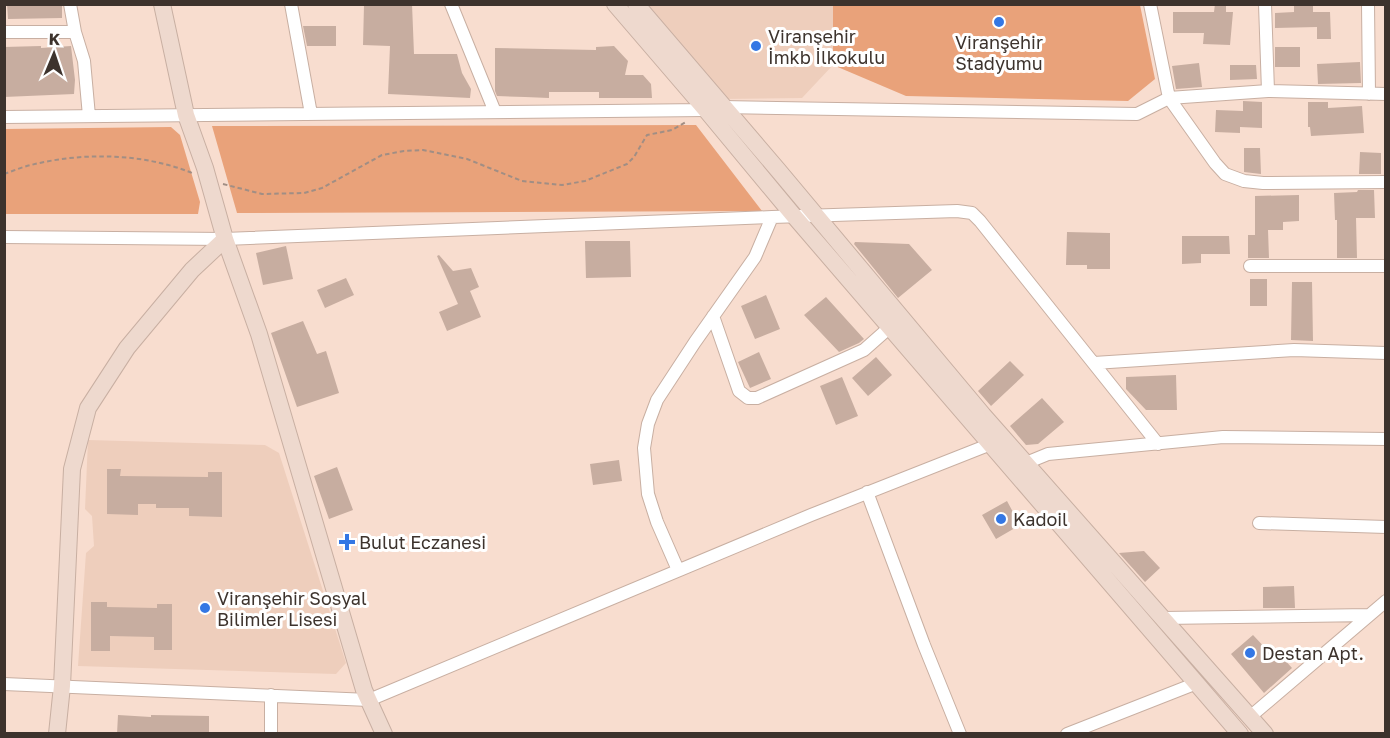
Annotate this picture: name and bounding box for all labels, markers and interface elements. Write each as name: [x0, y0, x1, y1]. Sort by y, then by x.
marker: Viranşehir Stadyumu: [992, 15, 1006, 29]
north arrow: [24, 24, 84, 84]
place label: Viranşehir İmkb İlkokulu: [768, 25, 885, 68]
text: K: [48, 29, 61, 49]
place label: Viranşehir Stadyumu: [955, 31, 1043, 74]
marker: Viranşehir İmkb İlkokulu: [749, 39, 763, 53]
place label: Kadoil: [1013, 508, 1068, 530]
marker: Kadoil: [994, 512, 1008, 526]
place label: Bulut Eczanesi: [359, 531, 486, 553]
marker: Bulut Eczanesi: [340, 535, 354, 549]
place label: Viranşehir Sosyal Bilimler Lisesi: [217, 587, 367, 630]
marker: Viranşehir Sosyal Bilimler Lisesi: [198, 601, 212, 615]
place label: Destan Apt.: [1262, 642, 1364, 664]
marker: Destan Apt.: [1243, 646, 1257, 660]

